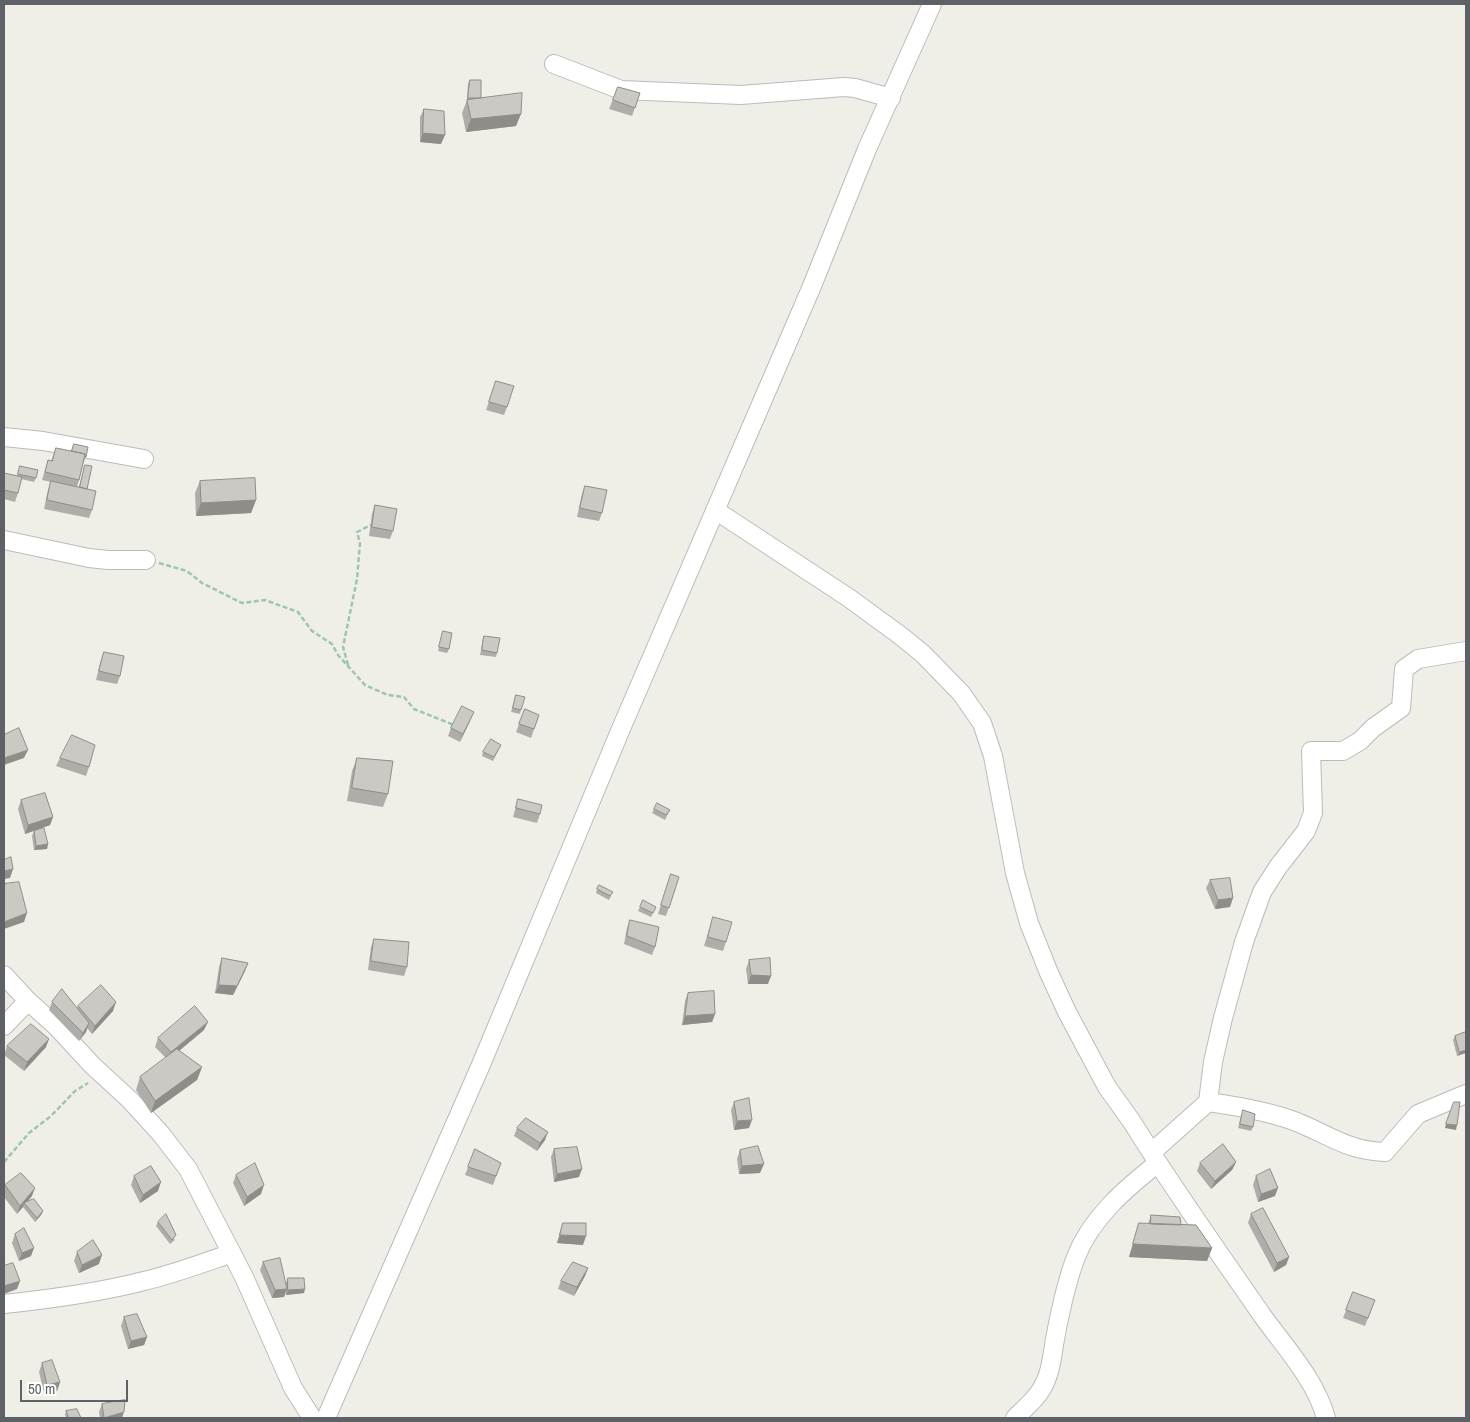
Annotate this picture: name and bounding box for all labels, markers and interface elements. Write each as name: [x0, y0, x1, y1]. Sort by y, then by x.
scale bar: [22, 1370, 130, 1402]
text: 50 m: [28, 1378, 55, 1399]

